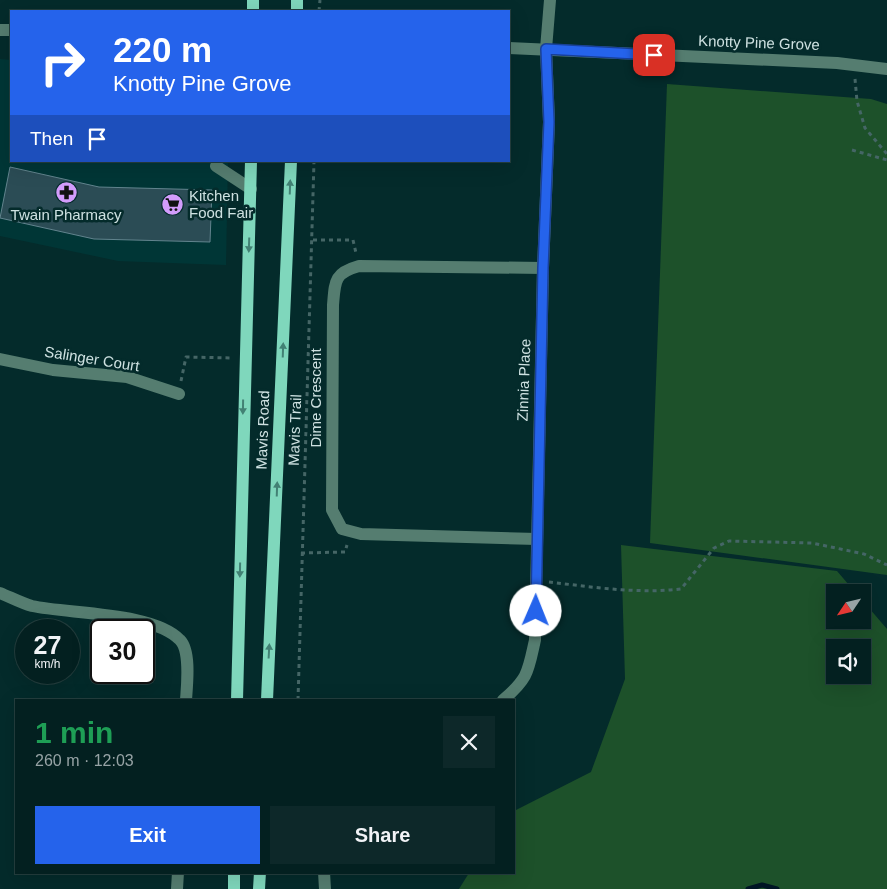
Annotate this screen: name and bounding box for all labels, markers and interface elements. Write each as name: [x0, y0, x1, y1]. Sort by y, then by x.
icon: right: [30, 30, 95, 95]
text: 220 m: [113, 30, 212, 69]
street label: Knotty Pine Grove: [698, 32, 820, 53]
pin: [633, 34, 675, 76]
icon: arrive: [640, 41, 668, 69]
text: Knotty Pine Grove: [113, 71, 292, 96]
icon: arrive: [83, 125, 111, 153]
text: Then: [30, 128, 73, 149]
one-way arrow: [286, 179, 294, 195]
pharmacy icon: Twain Pharmacy: [54, 180, 78, 204]
place label: Kitchen Food Fair: [189, 187, 253, 221]
supermarket icon: Kitchen Food Fair: [161, 193, 185, 217]
place label: Twain Pharmacy: [11, 206, 122, 223]
one-way arrow: [245, 237, 253, 253]
street label: Zinnia Place: [514, 338, 533, 422]
one-way arrow: [279, 342, 287, 358]
street label: Salinger Court: [43, 343, 142, 375]
street label: Dime Crescent: [307, 348, 324, 448]
street label: Mavis Road: [253, 390, 272, 470]
street label: Mavis Trail: [285, 394, 304, 466]
one-way arrow: [239, 400, 247, 416]
one-way arrow: [273, 481, 281, 497]
one-way arrow: [236, 562, 244, 578]
position arrow: [509, 584, 561, 636]
north arrow: [826, 584, 871, 629]
map controls: [826, 584, 871, 684]
speed limit sign: 30: [90, 619, 155, 684]
text: 27: [34, 631, 61, 659]
button: sound: [826, 639, 871, 684]
one-way arrow: [266, 643, 274, 659]
text: km/h: [34, 657, 61, 671]
text: 1 min: [35, 716, 113, 749]
button: close: [443, 716, 495, 768]
text: 260 m · 12:03: [35, 752, 134, 769]
button: Exit: [35, 806, 260, 864]
button: Share: [270, 806, 495, 864]

